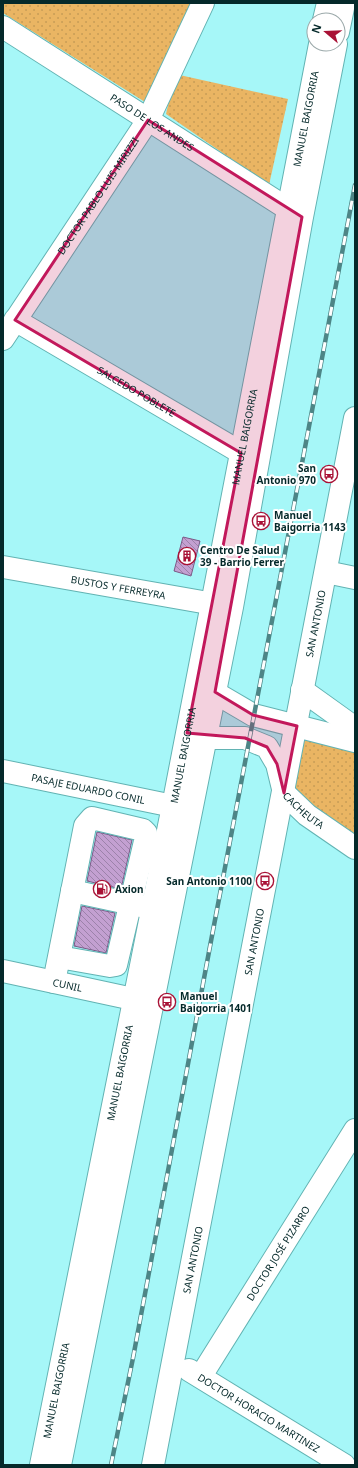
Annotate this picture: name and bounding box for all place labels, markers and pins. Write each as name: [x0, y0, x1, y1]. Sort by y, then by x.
place label: San Antonio 970: [256, 461, 316, 487]
bus stop icon: San Antonio 970: [319, 464, 339, 484]
place label: Manuel Baigorria 1143: [274, 508, 346, 534]
bus stop icon: Manuel Baigorria 1143: [251, 511, 271, 531]
place label: Centro De Salud 39 - Barrio Ferrer: [200, 543, 284, 569]
building icon: Centro De Salud 39 - Barrio Ferrer: [177, 546, 197, 566]
bus stop icon: San Antonio 1100: [255, 871, 275, 891]
place label: San Antonio 1100: [166, 874, 252, 888]
fuel station icon: Axion: [92, 879, 112, 899]
place label: Axion: [115, 882, 143, 896]
place label: Manuel Baigorria 1401: [180, 989, 252, 1015]
bus stop icon: Manuel Baigorria 1401: [157, 992, 177, 1012]

